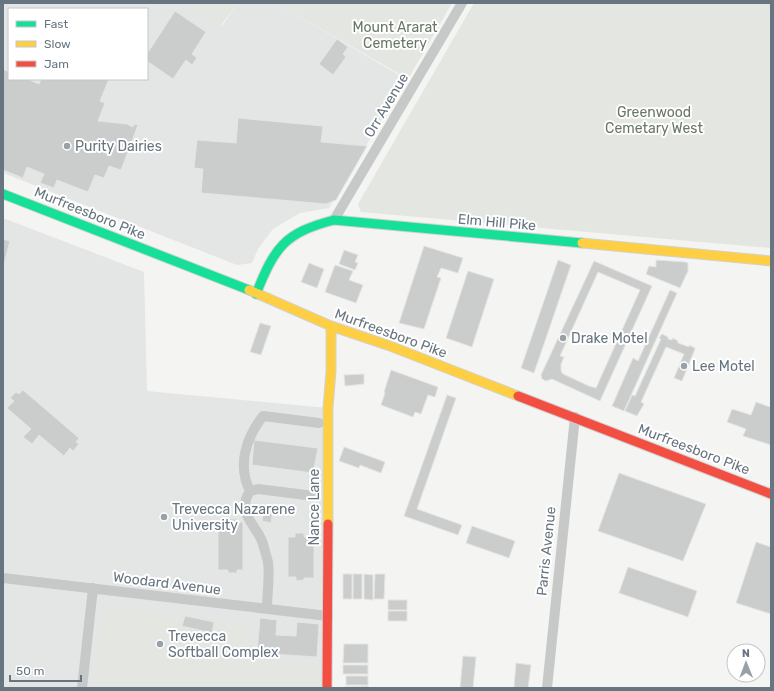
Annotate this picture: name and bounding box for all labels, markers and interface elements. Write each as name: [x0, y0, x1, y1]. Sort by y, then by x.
legend: [8, 8, 148, 80]
text: Fast: [44, 17, 68, 31]
park label: Mount Ararat Cemetery: [352, 19, 438, 52]
text: Slow: [44, 37, 71, 51]
text: Jam: [44, 57, 69, 71]
street label: Orr Avenue: [361, 70, 412, 140]
park label: Greenwood Cemetary West: [605, 104, 703, 137]
place label: Purity Dairies: [75, 138, 162, 155]
marker: Purity Dairies: [62, 141, 72, 151]
street label: Murfreesboro Pike: [32, 183, 148, 244]
street label: Elm Hill Pike: [457, 211, 537, 234]
street label: Murfreesboro Pike: [332, 305, 450, 362]
place label: Drake Motel: [571, 330, 648, 347]
marker: Drake Motel: [558, 333, 568, 343]
place label: Lee Motel: [692, 358, 755, 375]
marker: Lee Motel: [679, 361, 689, 371]
street label: Murfreesboro Pike: [636, 420, 752, 479]
street label: Nance Lane: [306, 468, 323, 545]
place label: Trevecca Nazarene University: [172, 501, 296, 534]
street label: Parris Avenue: [533, 505, 560, 597]
marker: Trevecca Nazarene University: [159, 512, 169, 522]
street label: Woodard Avenue: [112, 568, 222, 599]
place label: Trevecca Softball Complex: [168, 628, 279, 661]
marker: Trevecca Softball Complex: [155, 639, 165, 649]
north arrow: [726, 643, 766, 683]
text: N: [742, 647, 750, 660]
scale bar: [10, 657, 81, 683]
text: 50 m: [16, 664, 44, 678]

